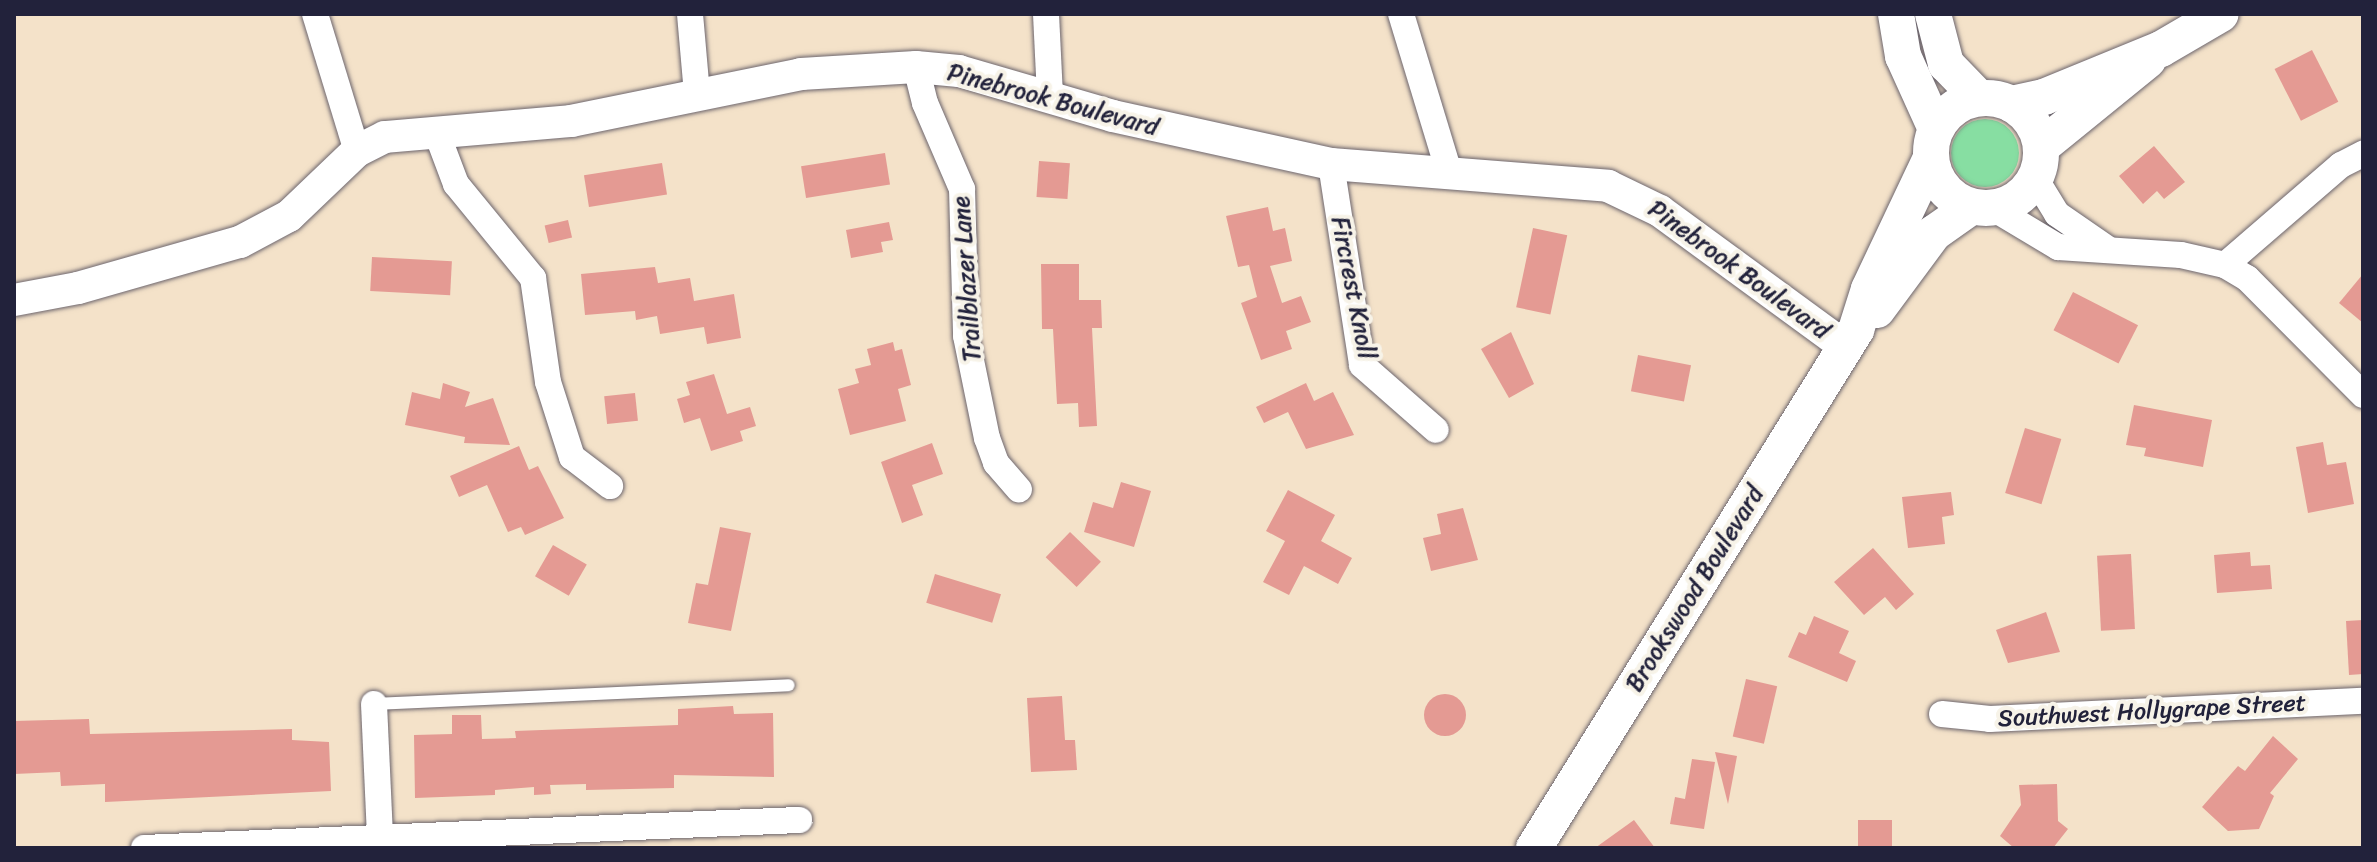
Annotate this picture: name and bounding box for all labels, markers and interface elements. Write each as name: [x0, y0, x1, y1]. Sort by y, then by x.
street label: Pinebrook Boulevard: [945, 58, 1161, 142]
street label: Trailblazer Lane: [947, 195, 987, 363]
street label: Pinebrook Boulevard: [1643, 195, 1835, 345]
street label: Fircrest Knoll: [1325, 214, 1381, 362]
street label: Brookswood Boulevard: [1620, 481, 1770, 697]
street label: Southwest Hollygrape Street: [1997, 689, 2307, 733]

